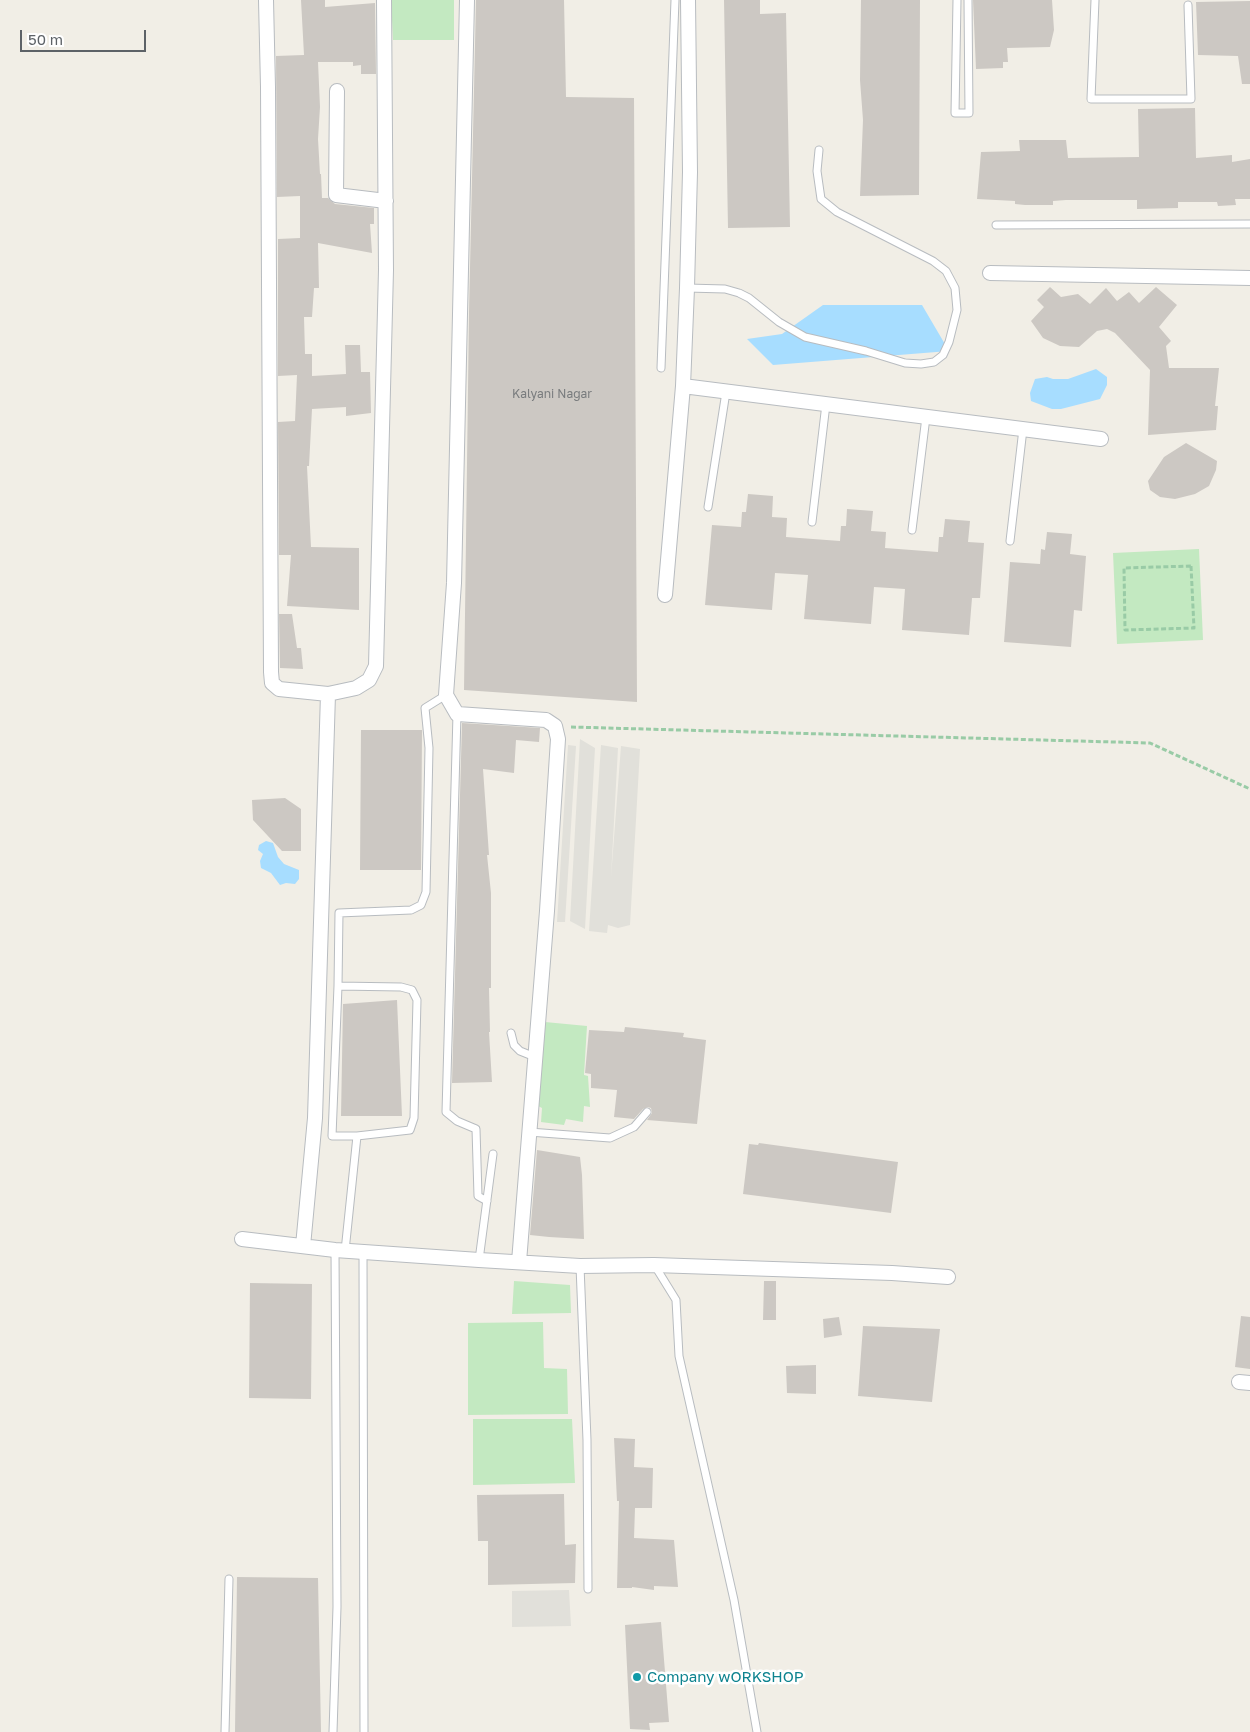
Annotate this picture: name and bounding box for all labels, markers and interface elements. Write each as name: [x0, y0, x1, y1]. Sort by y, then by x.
scale bar: [22, 20, 149, 52]
text: 50 m: [28, 30, 63, 48]
house number: Kalyani Nagar: [512, 387, 592, 401]
place label: Company wORKSHOP: [647, 1668, 804, 1686]
marker: Company wORKSHOP: [631, 1671, 643, 1683]

